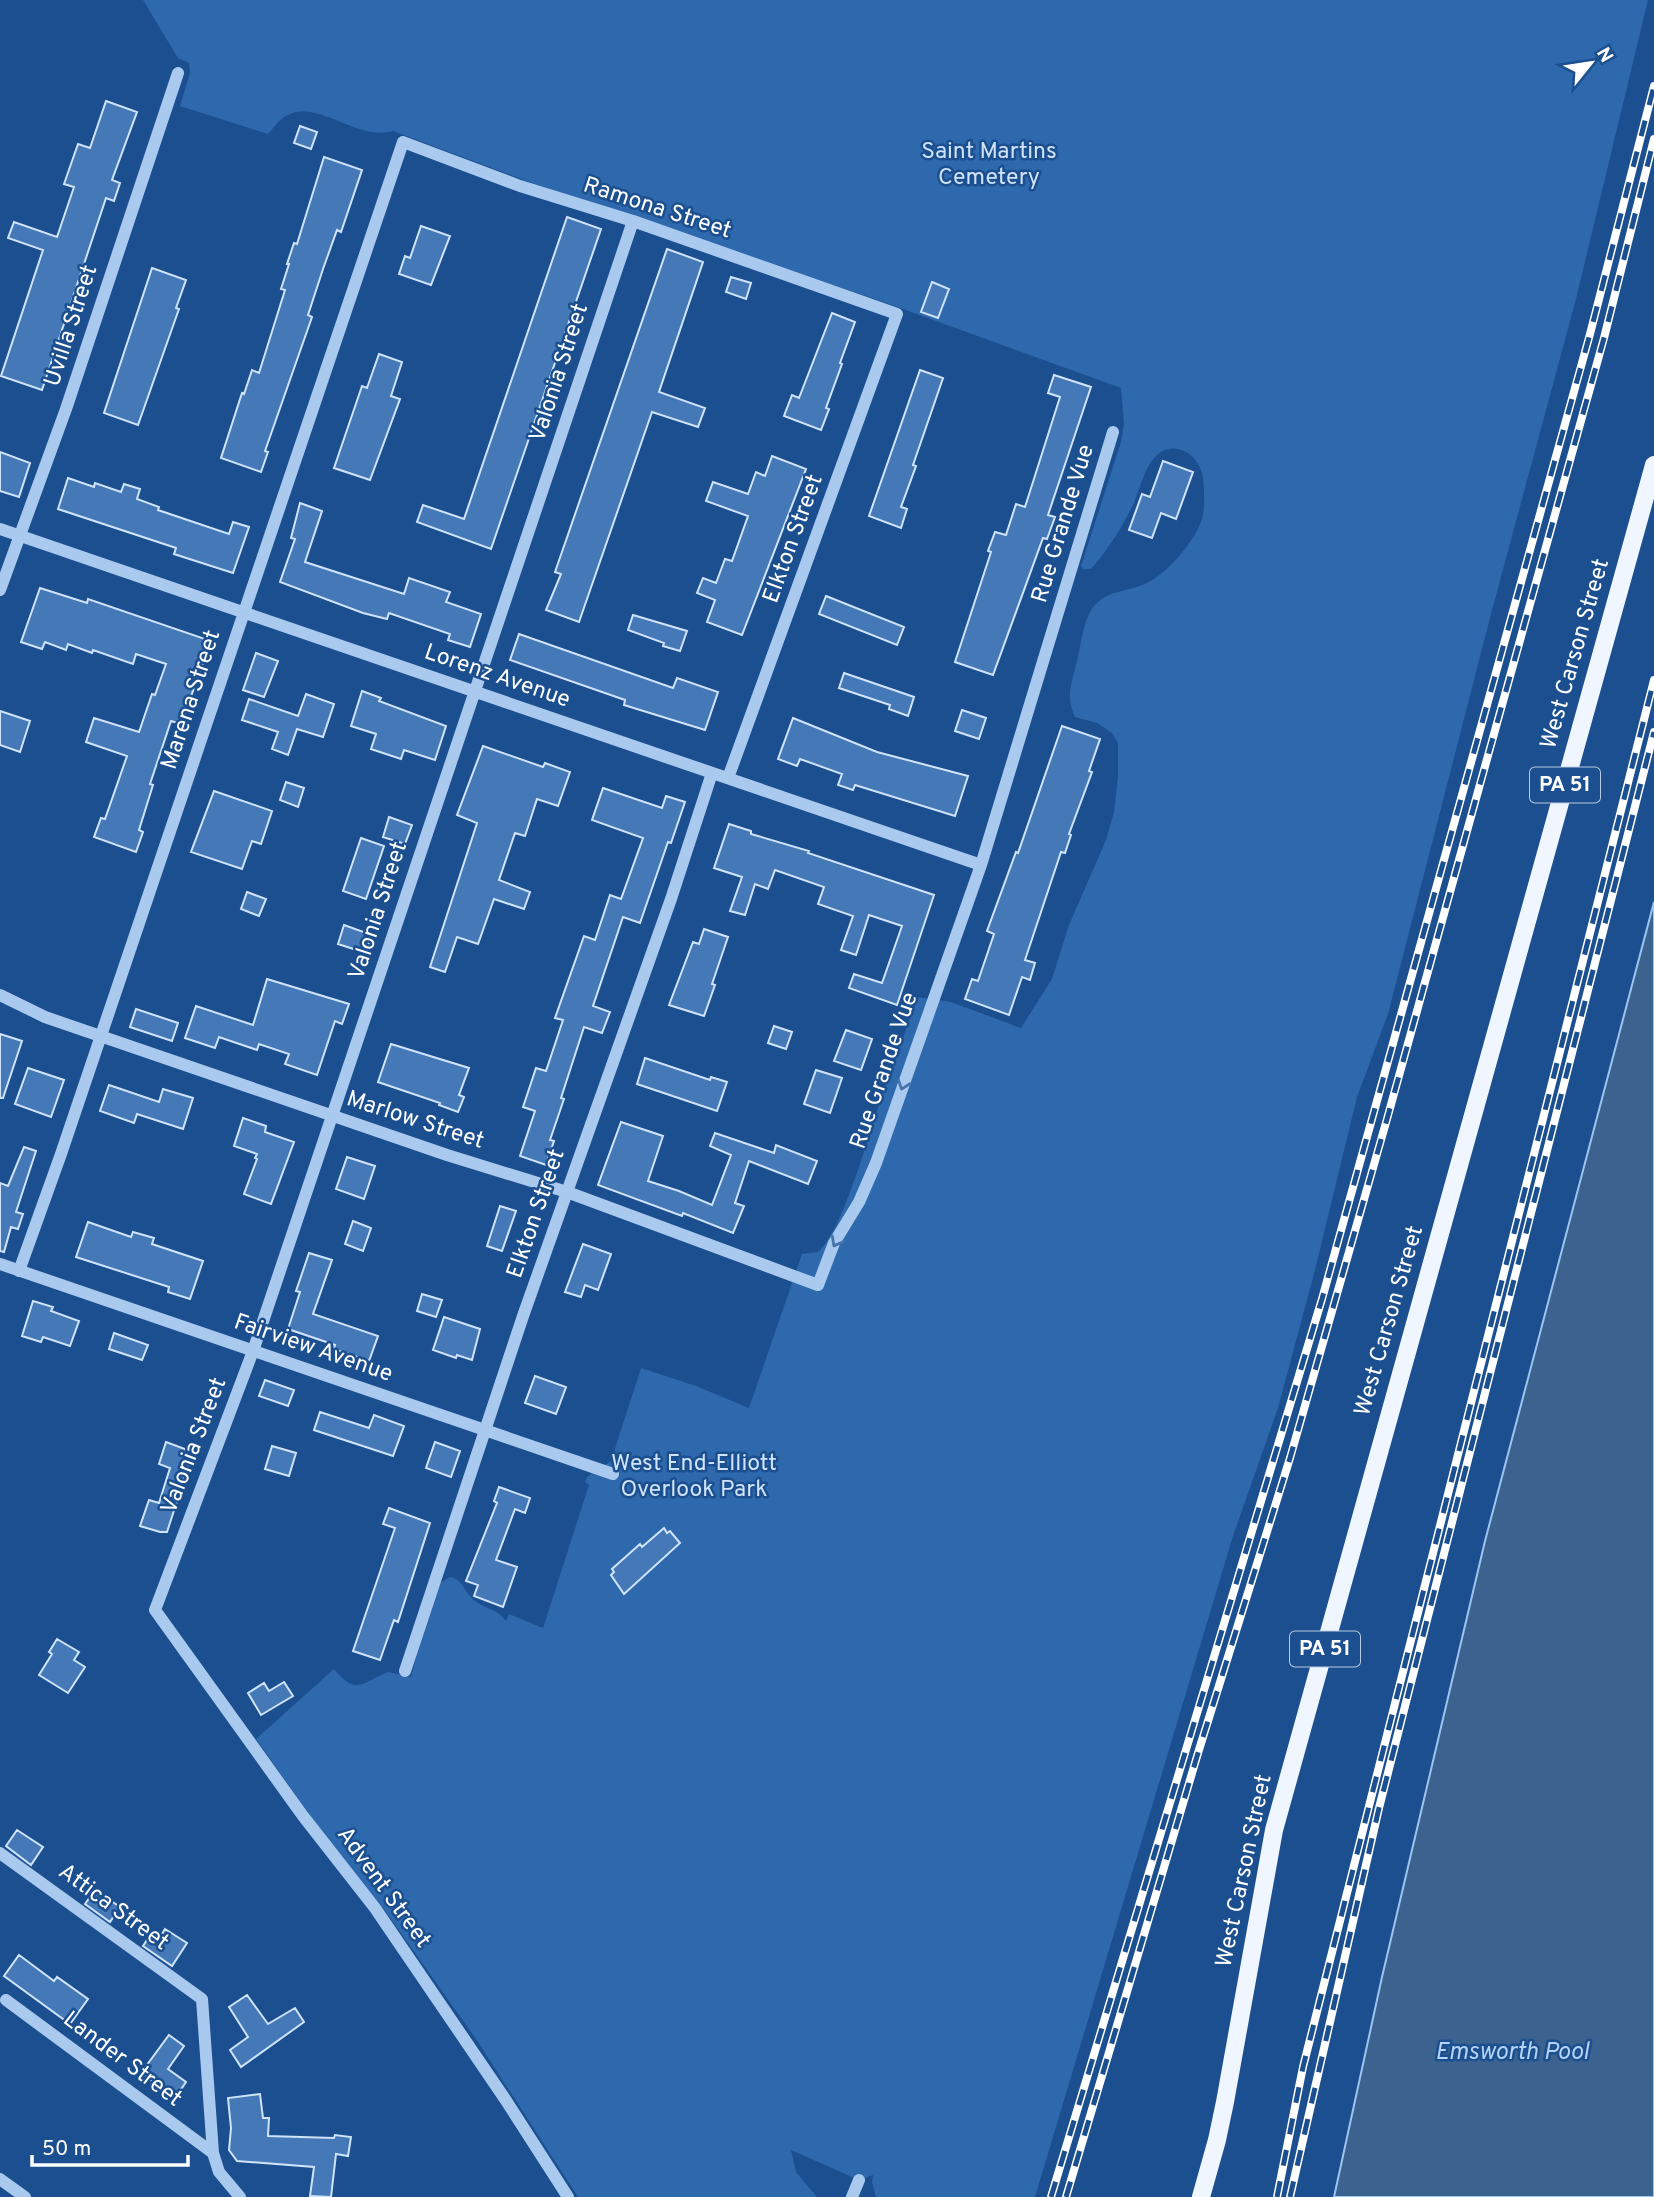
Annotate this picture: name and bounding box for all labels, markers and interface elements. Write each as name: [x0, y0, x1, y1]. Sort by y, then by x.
north arrow: [1556, 28, 1626, 98]
text: N: [1590, 44, 1618, 67]
park label: Saint Martins Cemetery: [921, 138, 1057, 193]
street label: Ramona Street: [579, 171, 735, 247]
street label: Uvilla Street: [39, 261, 105, 391]
street label: Valonia Street: [524, 300, 596, 446]
street label: Rue Grande Vue: [1026, 441, 1102, 607]
street label: Elkton Street: [757, 471, 831, 607]
street label: West Carson Street: [1535, 556, 1617, 752]
street label: Marena Street: [156, 627, 228, 773]
street label: Lorenz Avenue: [420, 638, 574, 716]
road number: PA 51: [1530, 768, 1600, 802]
street label: Valonia Street: [343, 838, 415, 984]
street label: Rue Grande Vue: [845, 989, 925, 1153]
one-way arrow: [897, 1079, 911, 1091]
street label: Marlow Street: [343, 1085, 487, 1157]
street label: Elkton Street: [501, 1146, 573, 1282]
street label: West Carson Street: [1349, 1223, 1431, 1419]
one-way arrow: [831, 1235, 845, 1248]
street label: Fairview Avenue: [230, 1308, 396, 1390]
street label: Valonia Street: [156, 1374, 234, 1518]
park label: West End-Elliott Overlook Park: [611, 1450, 777, 1505]
road number: PA 51: [1290, 1632, 1360, 1666]
street label: West Carson Street: [1210, 1772, 1280, 1970]
street label: Advent Street: [329, 1822, 437, 1954]
street label: Attica Street: [52, 1858, 174, 1958]
street label: Lander Street: [57, 2006, 187, 2114]
water label: Emsworth Pool: [1435, 2038, 1591, 2068]
scale bar: [32, 2124, 187, 2168]
text: 50 m: [42, 2136, 91, 2163]

